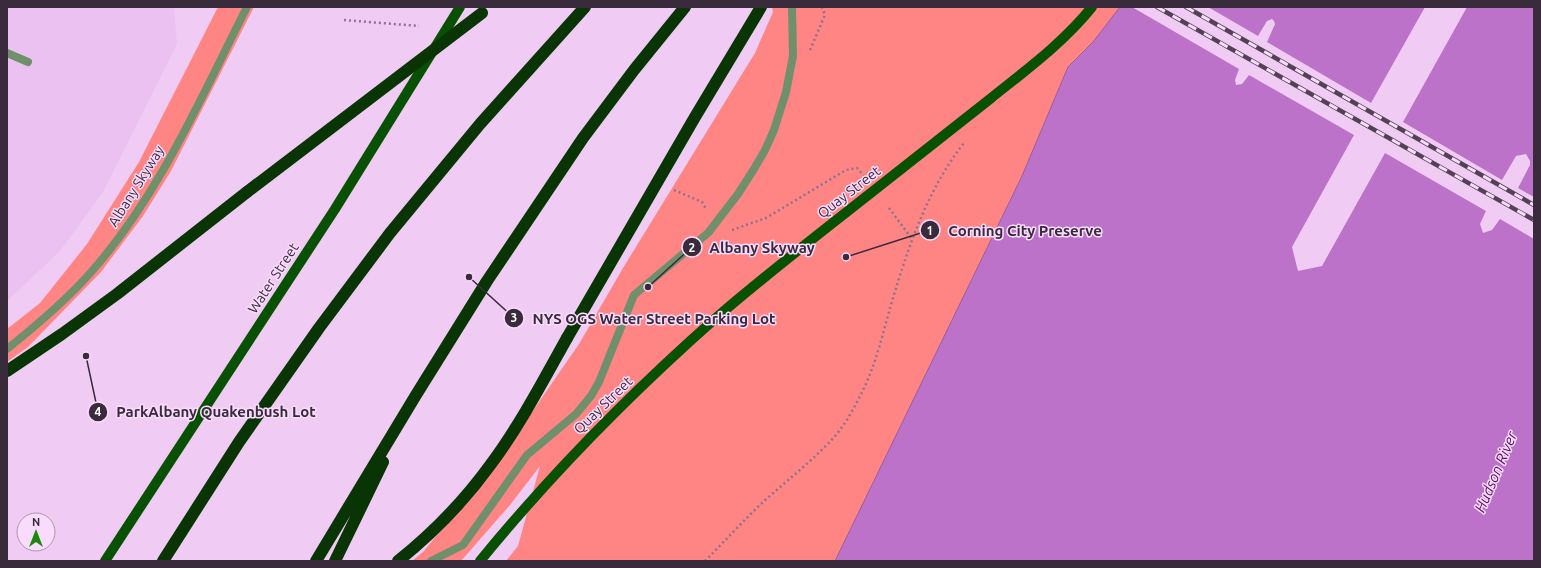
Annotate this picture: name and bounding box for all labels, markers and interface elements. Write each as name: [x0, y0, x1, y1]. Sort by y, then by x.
street label: Albany Skyway: [105, 142, 167, 229]
street label: Quay Street: [814, 162, 884, 221]
callout: Corning City Preserve: [920, 217, 1110, 244]
text: Corning City Preserve: [948, 222, 1102, 239]
text: 1: [927, 224, 933, 237]
callout: Albany Skyway: [682, 234, 823, 261]
street label: Water Street: [244, 239, 302, 316]
text: Albany Skyway: [709, 239, 815, 256]
text: 2: [689, 241, 696, 254]
callout: NYS OGS Water Street Parking Lot: [504, 305, 783, 332]
text: NYS OGS Water Street Parking Lot: [533, 310, 776, 327]
text: 3: [511, 311, 517, 324]
street label: Quay Street: [570, 373, 636, 437]
callout: ParkAlbany Quakenbush Lot: [88, 399, 323, 426]
text: ParkAlbany Quakenbush Lot: [116, 403, 316, 420]
text: 4: [95, 405, 102, 418]
water label: Hudson River: [1471, 428, 1521, 515]
north arrow: [16, 512, 56, 552]
text: N: [32, 516, 40, 528]

